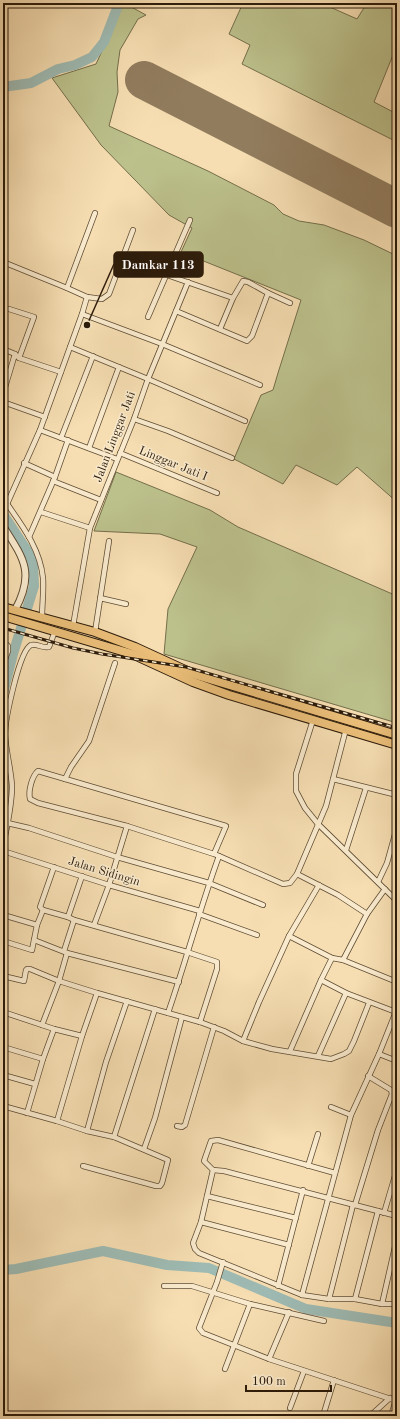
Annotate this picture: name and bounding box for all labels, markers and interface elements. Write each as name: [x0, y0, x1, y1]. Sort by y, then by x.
callout: Damkar 113: [114, 252, 203, 277]
text: Damkar 113: [121, 259, 195, 272]
street label: Jalan Linggar Jati: [92, 390, 138, 484]
street label: Linggar Jati I: [137, 445, 209, 483]
street label: Jalan Sidingin: [67, 855, 142, 889]
scale bar: [246, 1367, 331, 1393]
text: 100 m: [252, 1376, 286, 1388]

